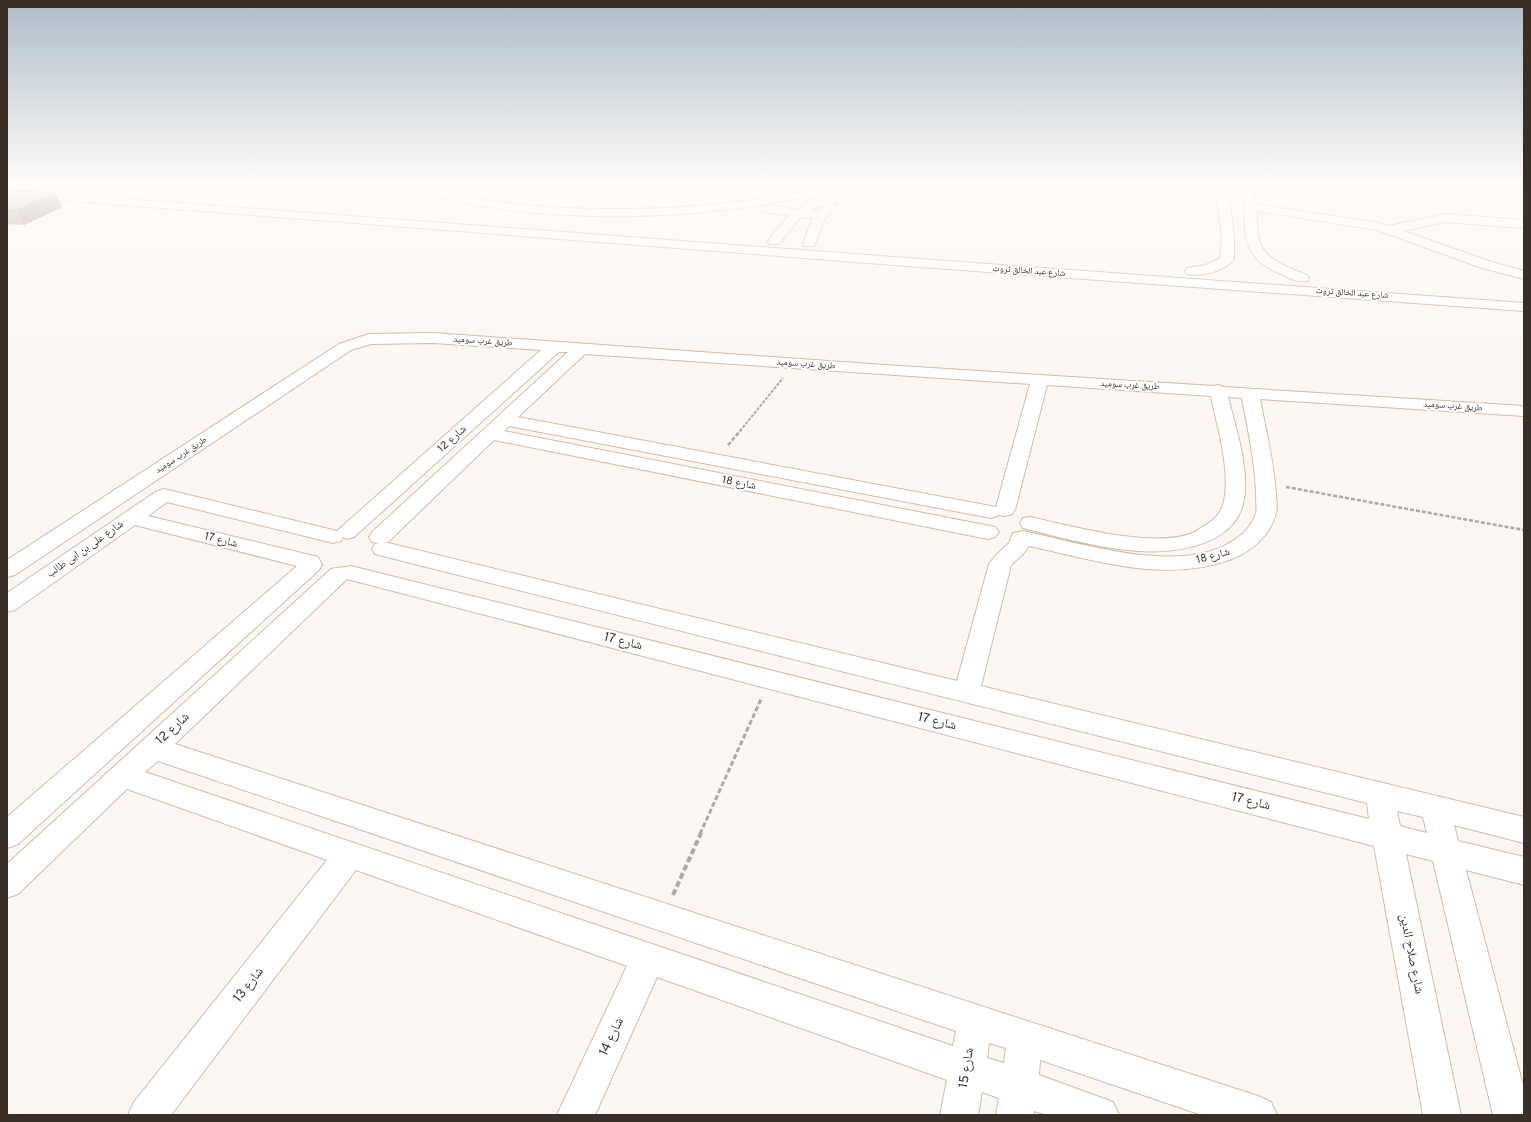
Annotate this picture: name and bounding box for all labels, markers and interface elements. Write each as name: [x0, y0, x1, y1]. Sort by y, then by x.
street label: شارع عبد الخالق ثروت: [992, 263, 1066, 279]
street label: شارع عبد الخالق ثروت: [1315, 285, 1389, 301]
street label: طريق غرب سوميد: [453, 333, 513, 349]
street label: طريق غرب سوميد: [776, 356, 836, 372]
street label: طريق غرب سوميد: [1100, 378, 1160, 392]
street label: طريق غرب سوميد: [1423, 398, 1483, 414]
street label: شارع 12: [435, 422, 469, 456]
street label: طريق غرب سوميد: [153, 434, 209, 476]
street label: شارع 18: [721, 473, 757, 493]
street label: شارع على بن ابى طالب: [44, 517, 126, 581]
street label: شارع 17: [203, 529, 239, 551]
street label: شارع 18: [1195, 545, 1231, 567]
street label: شارع 17: [602, 629, 644, 655]
street label: شارع 12: [153, 709, 193, 749]
street label: شارع 17: [916, 709, 958, 735]
street label: شارع 17: [1230, 789, 1272, 815]
street label: شارع صلاح الدين: [1395, 913, 1427, 995]
street label: شارع 13: [230, 964, 268, 1006]
street label: شارع 14: [596, 1015, 628, 1059]
street label: شارع 15: [956, 1047, 978, 1089]

